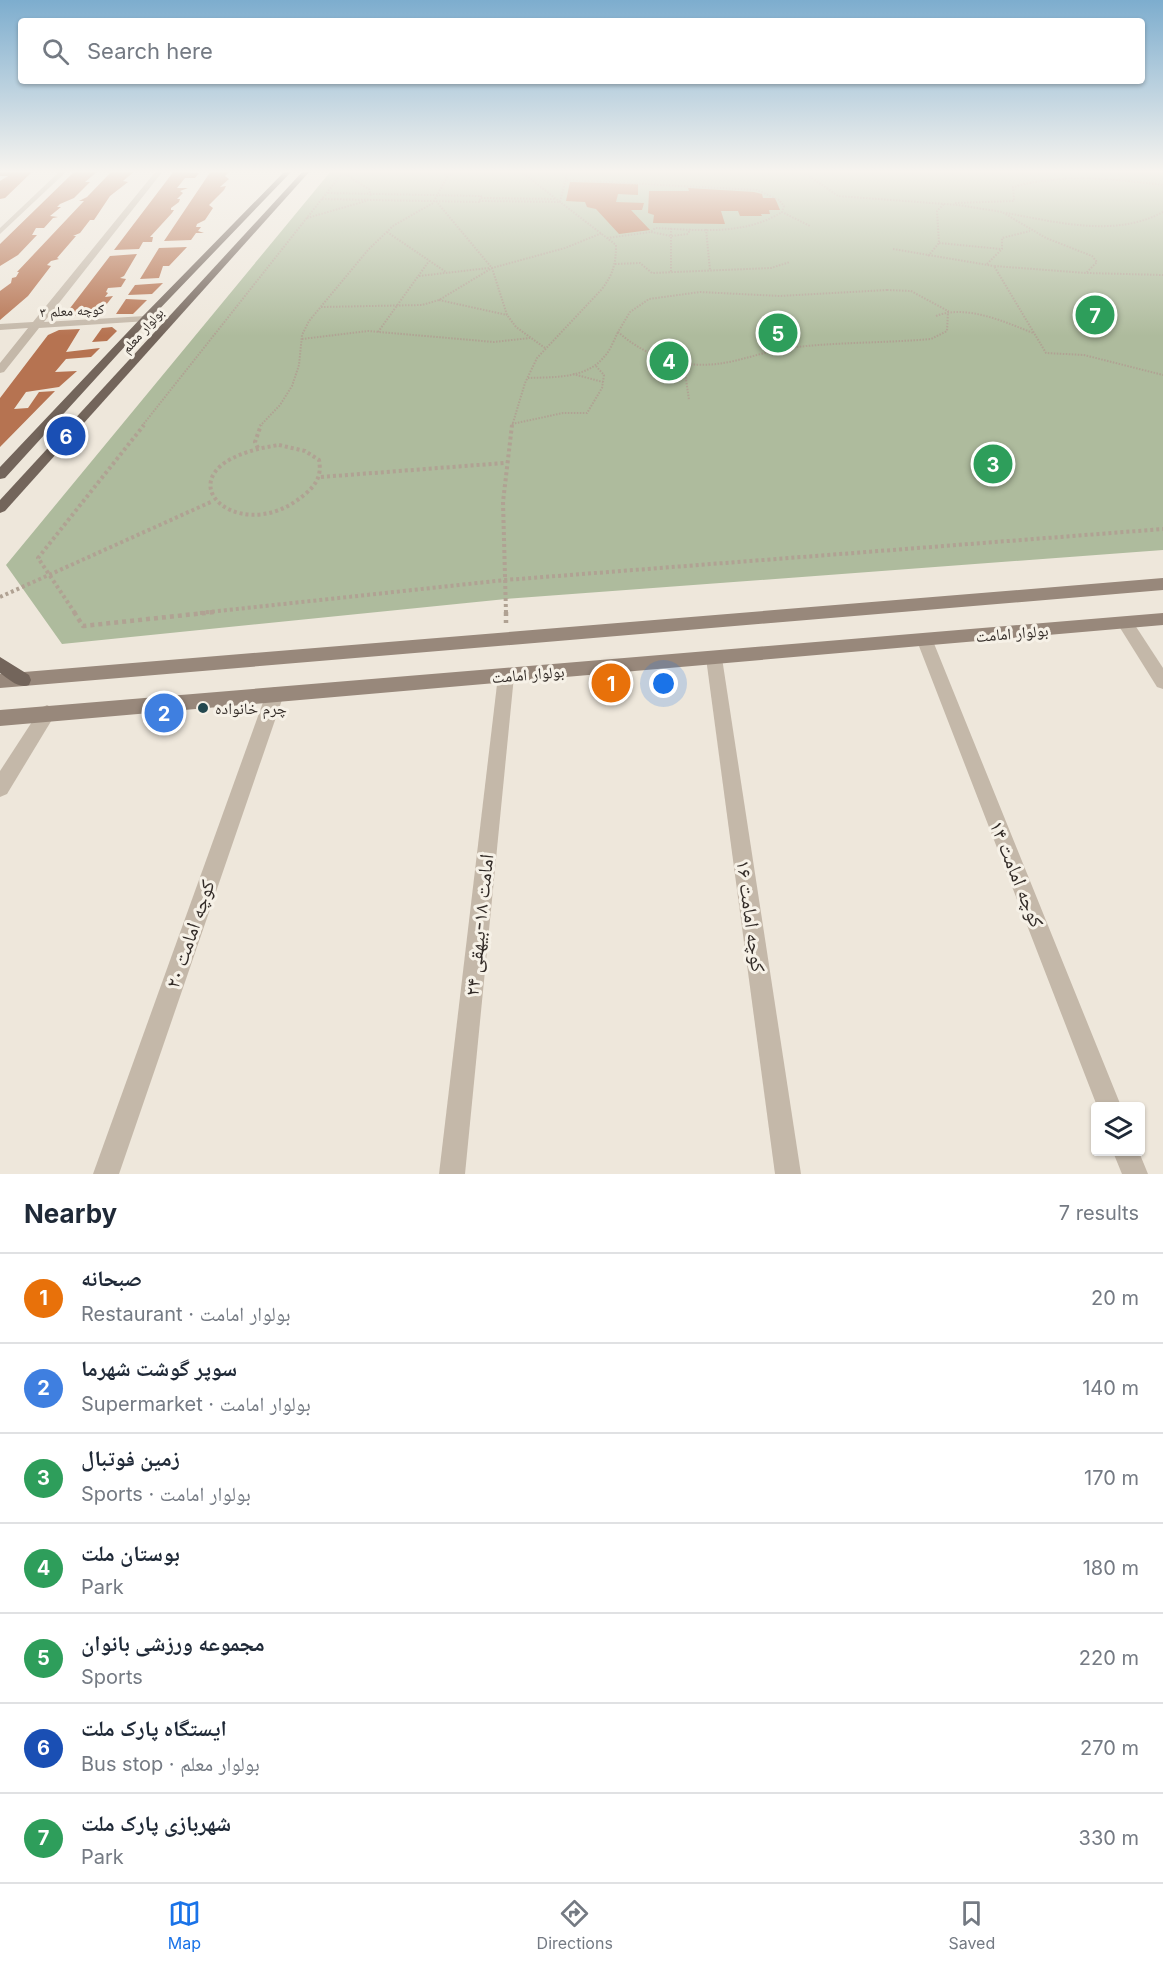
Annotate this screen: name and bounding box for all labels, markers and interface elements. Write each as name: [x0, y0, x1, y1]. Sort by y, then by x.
search box: [18, 18, 1145, 84]
icon: search: [39, 35, 72, 68]
text: Search here: [87, 38, 213, 64]
pin: 7: [1076, 292, 1114, 338]
street label: کوچه معلم ۳: [39, 300, 105, 322]
street label: بولوار معلم: [117, 304, 169, 358]
pin: 5: [758, 310, 798, 356]
pin: 4: [650, 338, 688, 384]
pin: 6: [46, 414, 86, 458]
pin: 3: [974, 442, 1012, 486]
street label: بولوار امامت: [975, 620, 1049, 646]
pin: 1: [592, 660, 630, 706]
street label: بولوار امامت: [491, 661, 565, 687]
your location: [649, 669, 678, 698]
pin: 2: [144, 690, 184, 736]
place label: چرم خانواده: [215, 698, 287, 719]
marker: چرم خانواده: [196, 701, 210, 715]
street label: کوچه امامت ۱۴: [985, 817, 1049, 931]
street label: امامت ۱۸-بیهقی ۲۴: [460, 853, 498, 997]
street label: کوچه امامت ۱۶: [731, 858, 771, 974]
street label: کوچه امامت ۲۰: [160, 877, 220, 991]
map controls: [1091, 1102, 1145, 1156]
button: layers: [1091, 1102, 1145, 1156]
text: Nearby: [24, 1198, 117, 1229]
text: 7 results: [1059, 1201, 1139, 1225]
text: صبحانه: [81, 1265, 142, 1291]
text: 1: [39, 1286, 48, 1310]
text: 20 m: [1091, 1286, 1139, 1310]
text: Restaurant · بولوار امامت: [81, 1302, 291, 1326]
text: سوپر گوشت شهرما: [81, 1355, 237, 1381]
text: 2: [37, 1376, 50, 1400]
text: 140 m: [1082, 1376, 1139, 1400]
text: Supermarket · بولوار امامت: [81, 1392, 311, 1416]
text: زمین فوتبال: [81, 1445, 180, 1471]
text: 3: [37, 1466, 50, 1490]
text: 170 m: [1084, 1466, 1139, 1490]
text: Sports · بولوار امامت: [81, 1482, 251, 1506]
text: بوستان ملت: [81, 1540, 180, 1566]
text: 4: [37, 1556, 50, 1580]
text: 180 m: [1083, 1556, 1139, 1580]
text: Park: [81, 1575, 124, 1599]
text: مجموعه ورزشی بانوان: [81, 1630, 265, 1656]
text: 5: [37, 1646, 50, 1670]
text: 220 m: [1079, 1646, 1139, 1670]
text: Sports: [81, 1665, 143, 1689]
text: ایستگاه پارک ملت: [81, 1715, 227, 1741]
text: 6: [37, 1736, 50, 1760]
text: 270 m: [1080, 1736, 1139, 1760]
text: Bus stop · بولوار معلم: [81, 1752, 260, 1776]
text: شهربازی پارک ملت: [81, 1810, 231, 1836]
text: 7: [38, 1826, 49, 1850]
text: 330 m: [1079, 1826, 1139, 1850]
text: Park: [81, 1845, 124, 1869]
tab: Map: [168, 1897, 201, 1953]
tab: Directions: [537, 1897, 613, 1953]
tab: Saved: [948, 1897, 995, 1953]

